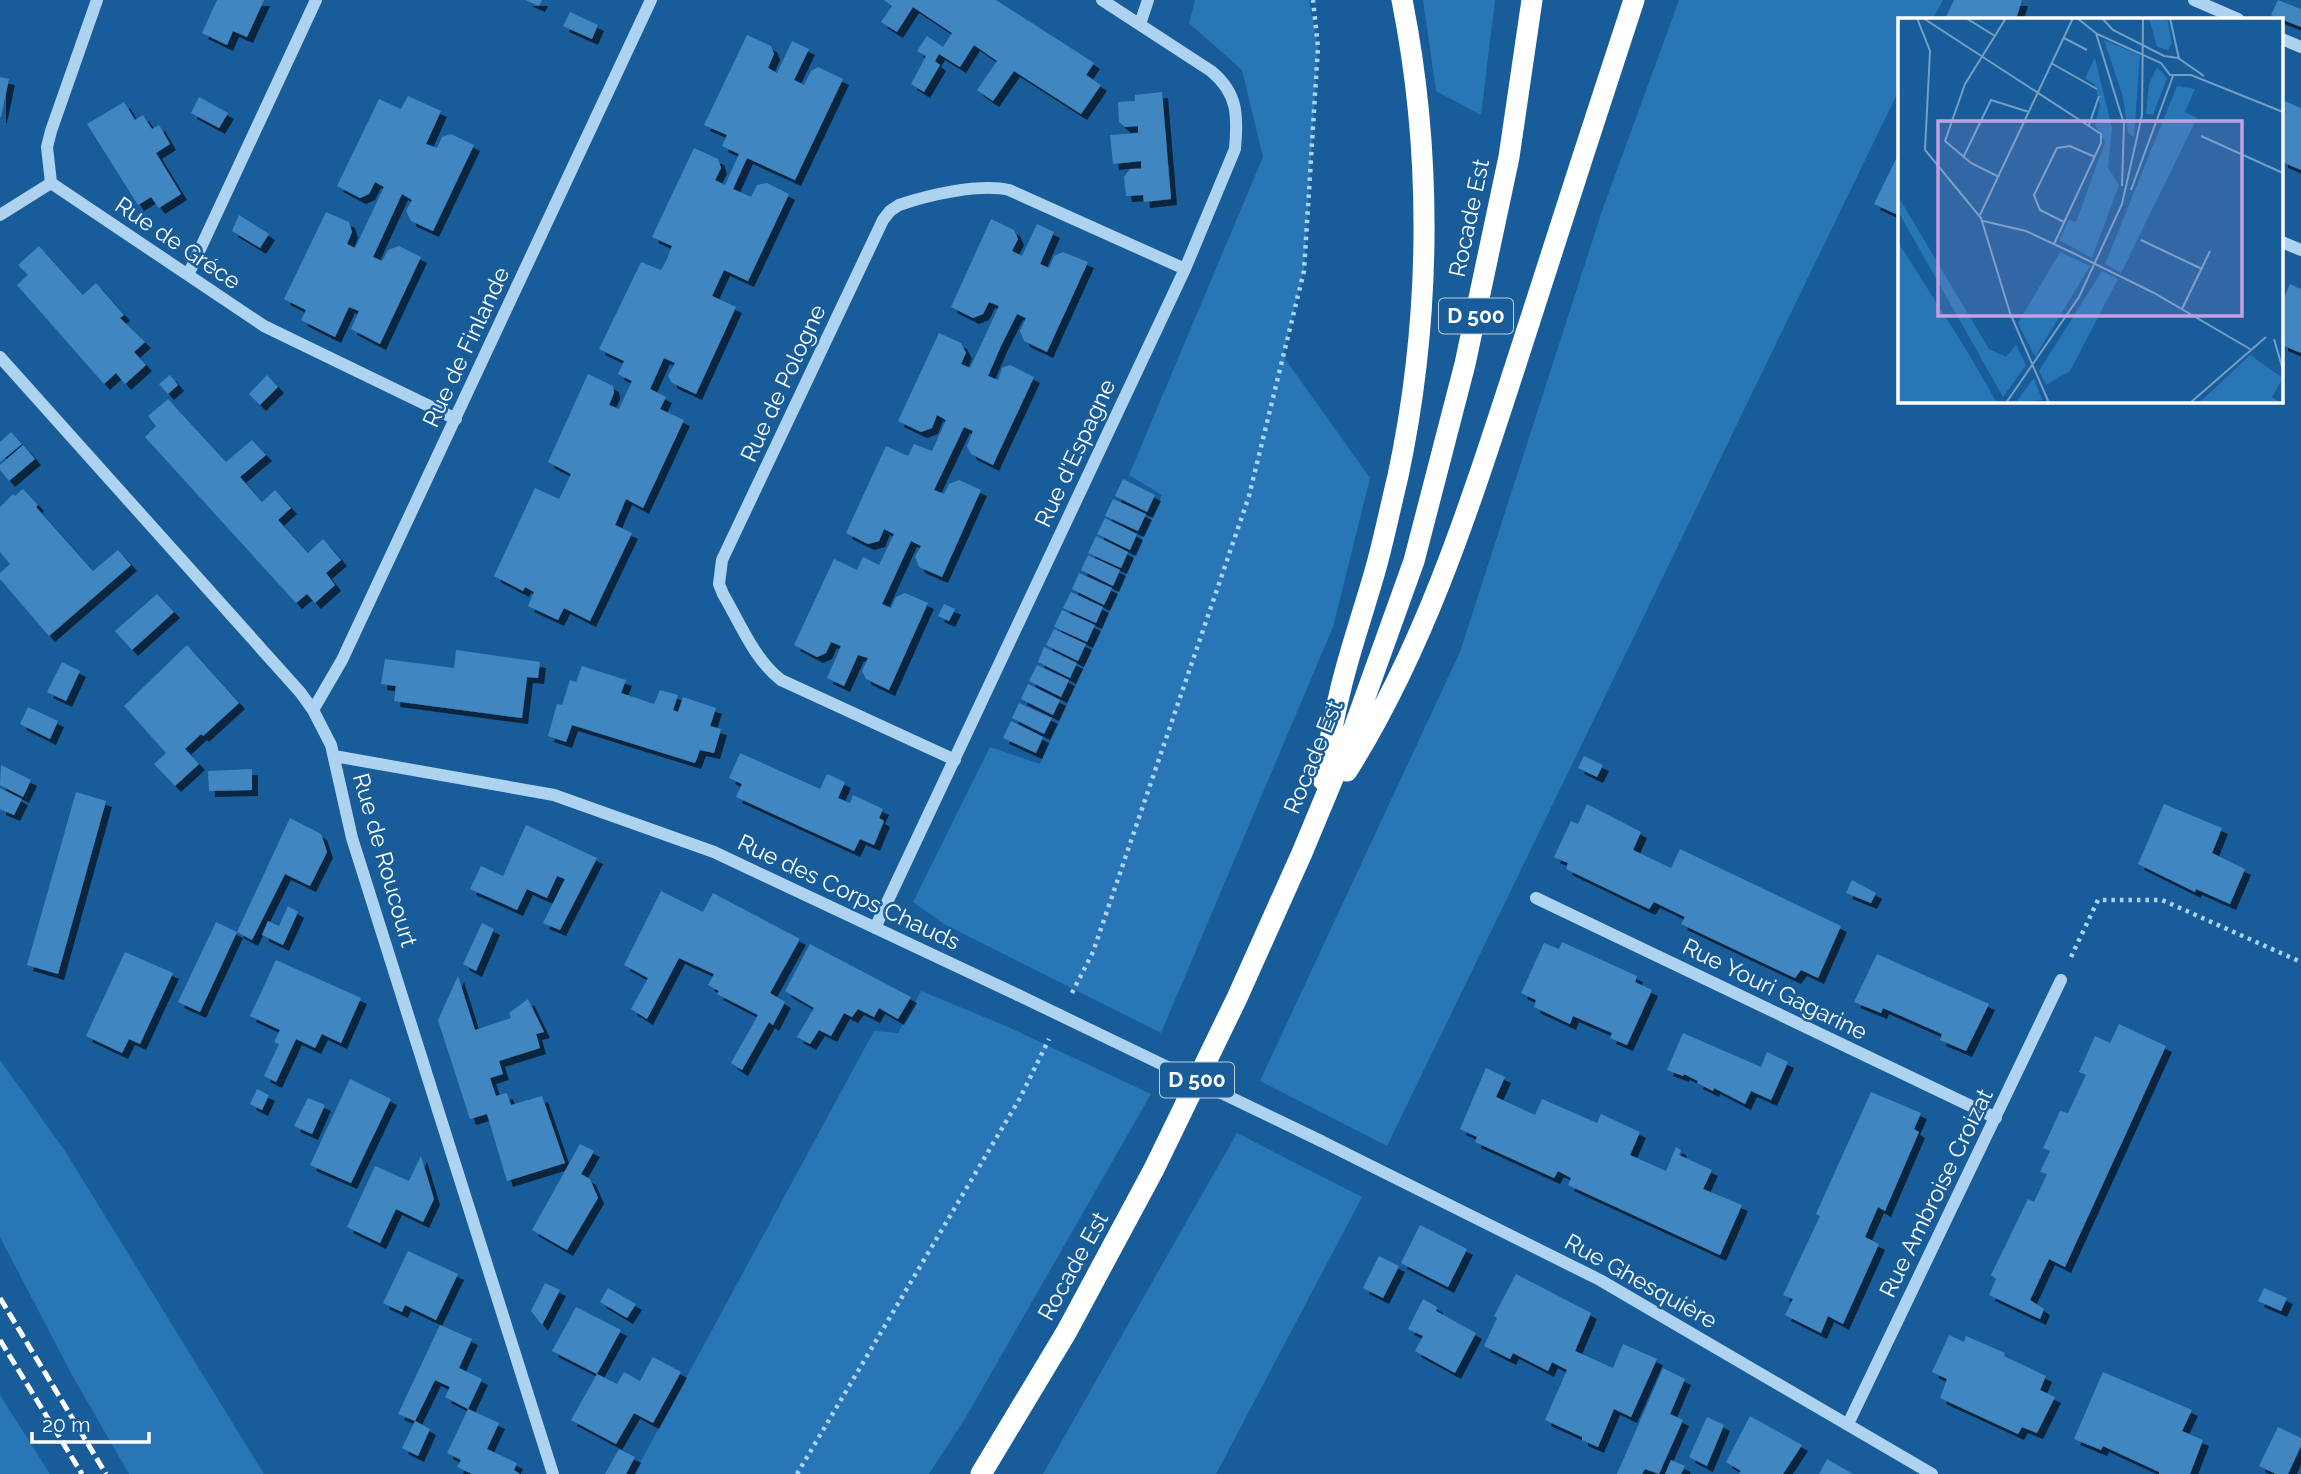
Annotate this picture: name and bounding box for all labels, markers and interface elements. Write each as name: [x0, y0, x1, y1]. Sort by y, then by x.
inset map: [1898, 18, 2284, 402]
street label: Rocade Est: [1443, 156, 1494, 279]
street label: Rue de Gréce: [111, 191, 246, 294]
street label: Rue de Finlande: [417, 262, 514, 431]
road number: D 500: [1439, 298, 1513, 334]
street label: Rue de Pologne: [734, 300, 831, 466]
street label: Rue d'Espagne: [1029, 375, 1121, 531]
street label: Rocade Est: [1278, 696, 1348, 817]
street label: Rue de Roucourt: [348, 770, 423, 950]
street label: Rue des Corps Chauds: [734, 828, 965, 955]
street label: Rue Youri Gagarine: [1679, 932, 1872, 1045]
road number: D 500: [1160, 1062, 1234, 1098]
street label: Rue Ambroise Croizat: [1873, 1084, 1998, 1301]
street label: Rocade Est: [1032, 1207, 1114, 1325]
street label: Rue Ghesquière: [1560, 1228, 1722, 1334]
scale bar: [32, 1400, 149, 1444]
text: 20 m: [42, 1412, 90, 1437]

